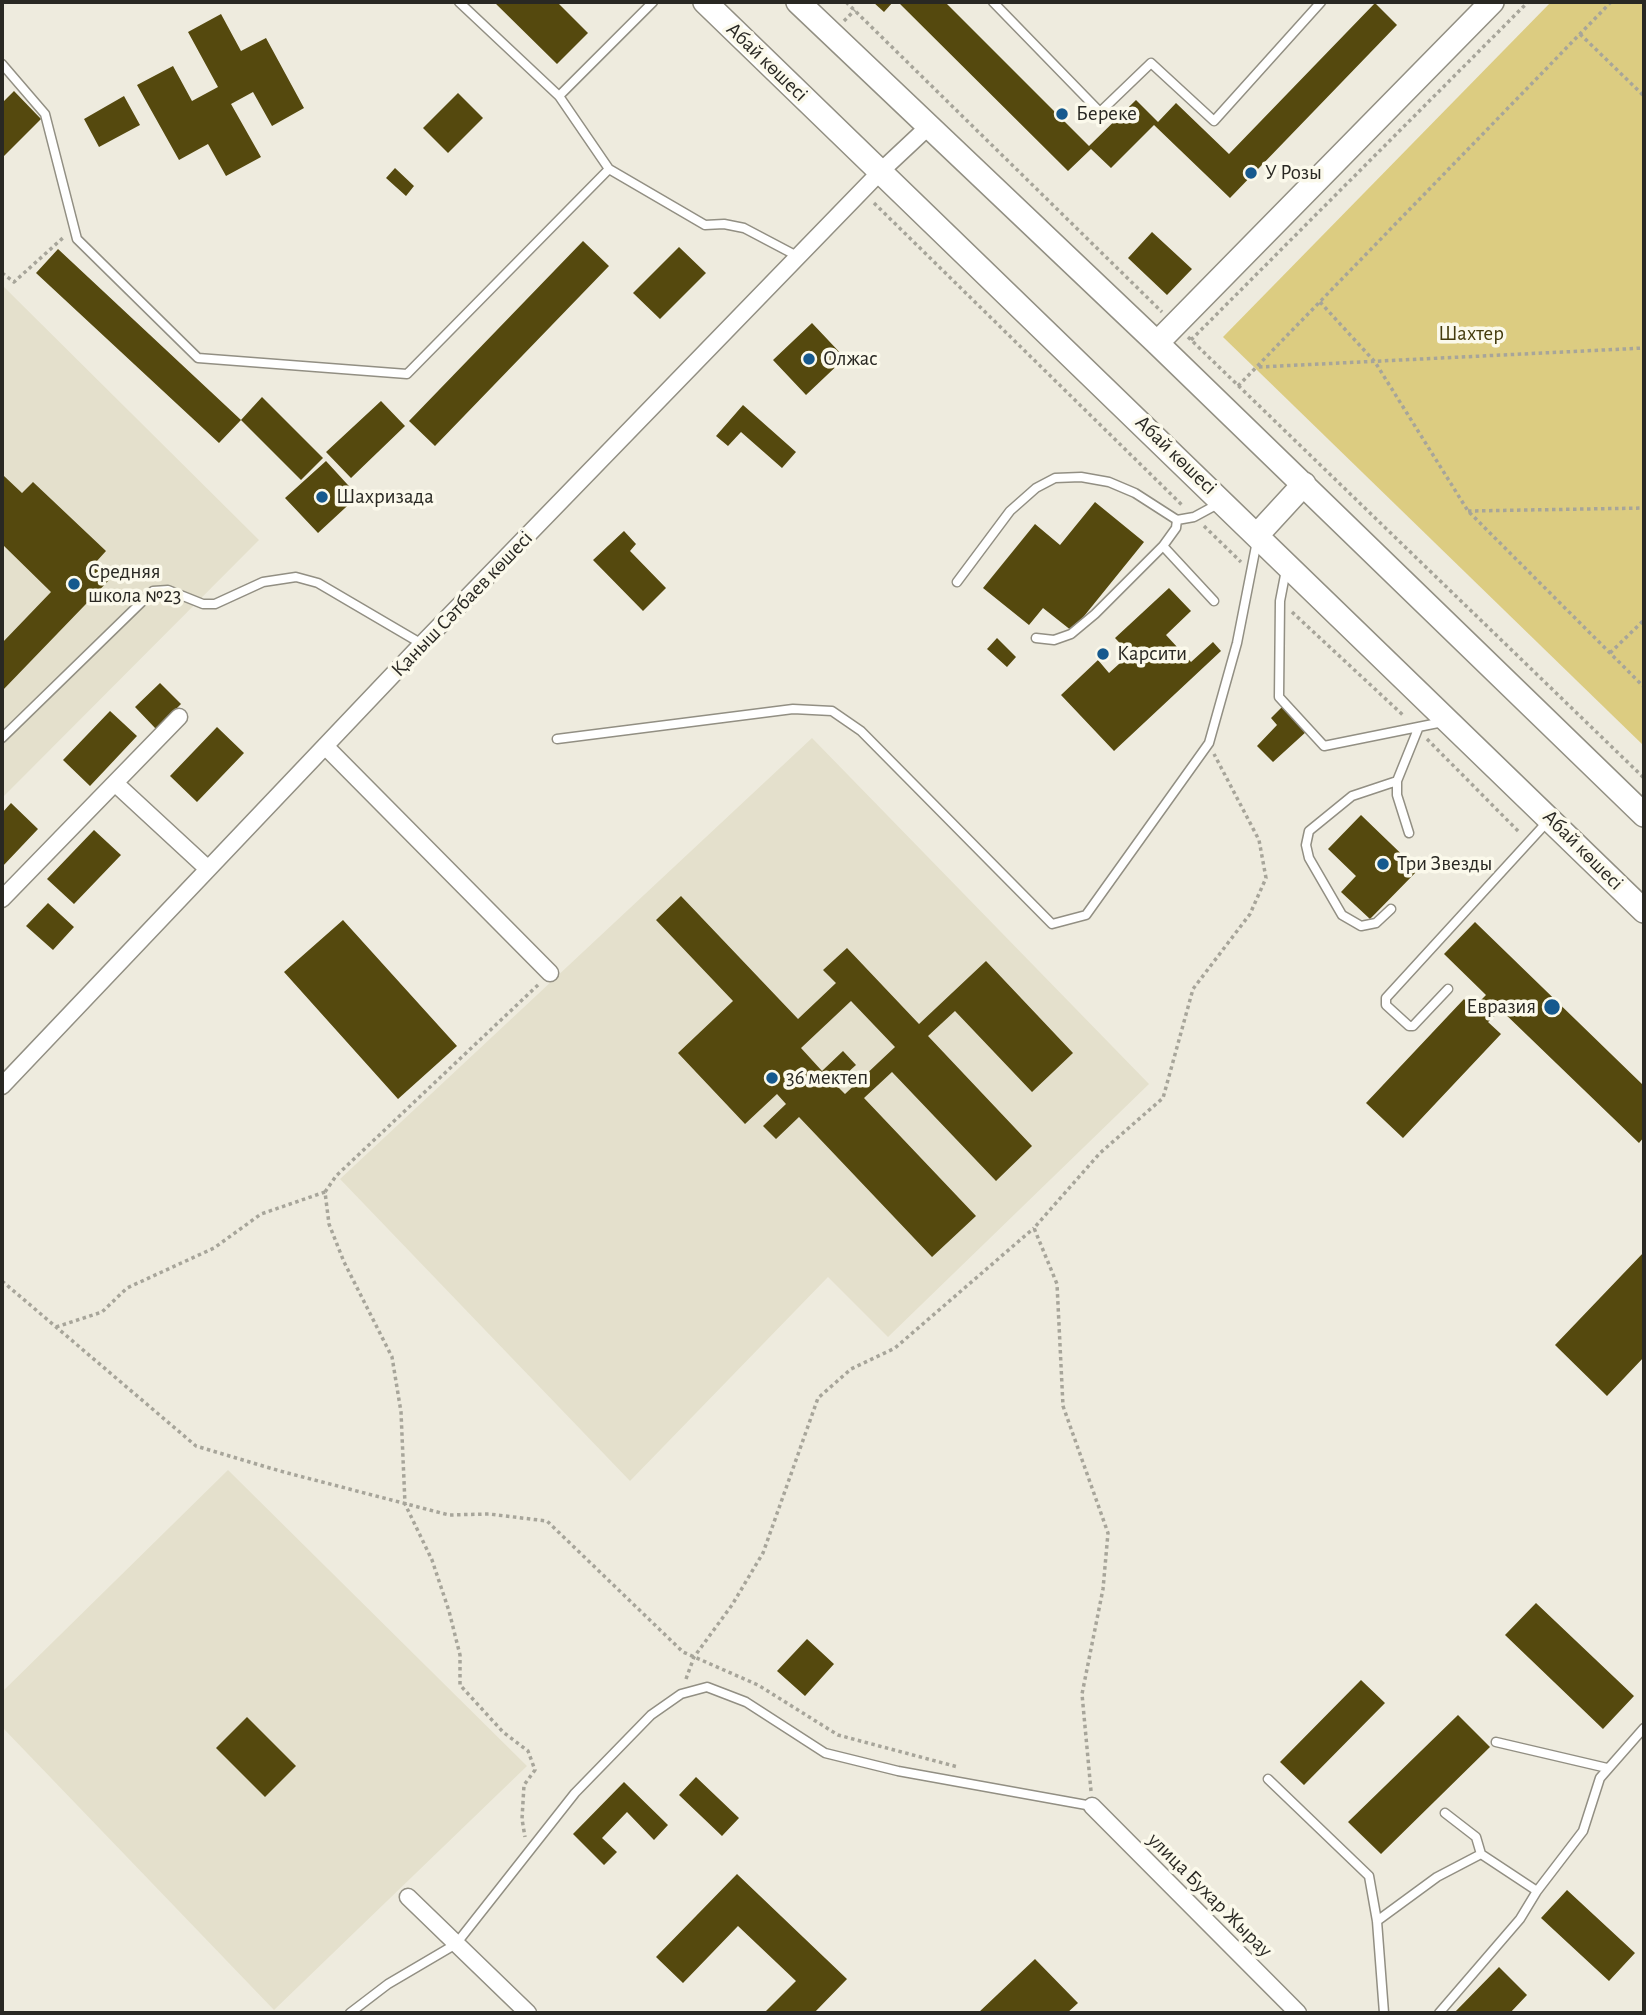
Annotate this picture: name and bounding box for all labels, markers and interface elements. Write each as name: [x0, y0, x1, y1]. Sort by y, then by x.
street label: Абай көшесі: [721, 17, 813, 107]
place label: Береке: [1076, 101, 1137, 127]
marker: Береке: [1054, 106, 1070, 122]
place label: У Розы: [1265, 160, 1322, 186]
marker: У Розы: [1243, 165, 1259, 181]
park label: Шахтер: [1438, 321, 1504, 347]
place label: Олжас: [823, 346, 878, 372]
marker: Олжас: [801, 351, 817, 367]
street label: Абай көшесі: [1130, 410, 1222, 500]
place label: Шахризада: [336, 484, 434, 510]
marker: Шахризада: [314, 489, 330, 505]
street label: Қаныш Сәтбаев көшесі: [386, 526, 538, 682]
place label: Средняя школа №23: [88, 559, 181, 609]
marker: Средняя школа №23: [66, 576, 82, 592]
place label: Карсити: [1117, 641, 1187, 667]
marker: Карсити: [1095, 646, 1111, 662]
street label: Абай көшесі: [1537, 804, 1629, 896]
place label: Три Звезды: [1397, 851, 1492, 877]
marker: Три Звезды: [1375, 856, 1391, 872]
place label: Евразия: [1466, 994, 1536, 1020]
marker: Евразия: [1542, 997, 1562, 1017]
place label: 36 мектеп: [786, 1065, 868, 1091]
marker: 36 мектеп: [764, 1070, 780, 1086]
street label: улица Бухар Жырау: [1142, 1827, 1278, 1963]

